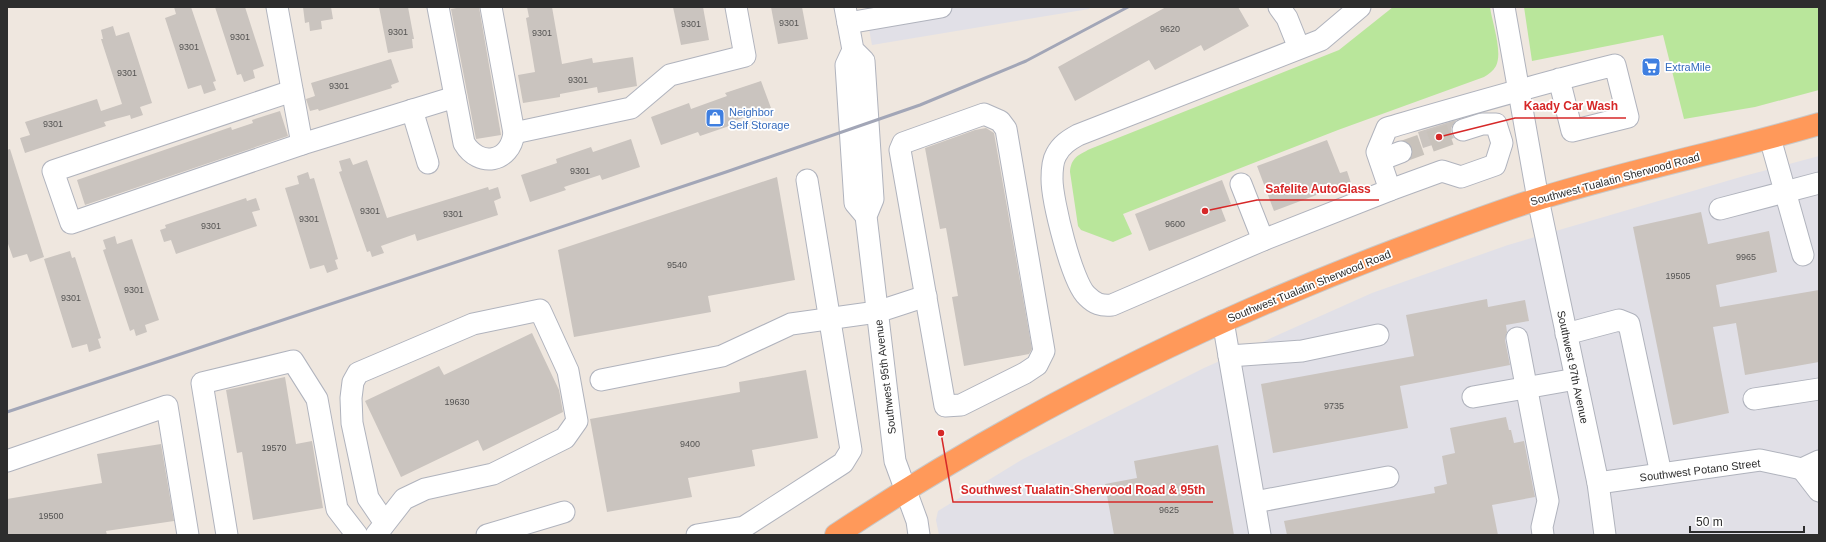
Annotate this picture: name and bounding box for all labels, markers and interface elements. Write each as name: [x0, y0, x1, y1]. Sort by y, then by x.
house number: 9301: [779, 18, 799, 28]
house number: 9301: [681, 19, 701, 29]
house number: 9620: [1160, 24, 1180, 34]
house number: 9301: [388, 27, 408, 37]
house number: 9301: [532, 28, 552, 38]
house number: 9301: [230, 32, 250, 42]
house number: 9301: [179, 42, 199, 52]
supermarket icon: ExtraMile: [1640, 56, 1662, 78]
place label: ExtraMile: [1665, 61, 1711, 73]
house number: 9301: [117, 68, 137, 78]
house number: 9301: [568, 75, 588, 85]
house number: 9301: [329, 81, 349, 91]
callout: Kaady Car Wash: [1515, 94, 1626, 118]
text: Kaady Car Wash: [1524, 99, 1618, 113]
place label: Neighbor Self Storage: [729, 106, 790, 131]
shop icon: Neighbor Self Storage: [704, 107, 726, 129]
house number: 9301: [43, 119, 63, 129]
street label: Southwest Tualatin Sherwood Road: [1529, 151, 1701, 207]
house number: 9301: [570, 166, 590, 176]
callout: Safelite AutoGlass: [1257, 176, 1379, 200]
text: Safelite AutoGlass: [1265, 182, 1371, 196]
house number: 9301: [360, 206, 380, 216]
house number: 9301: [443, 209, 463, 219]
house number: 9301: [299, 214, 319, 224]
house number: 9600: [1165, 219, 1185, 229]
house number: 9301: [201, 221, 221, 231]
street label: Southwest Tualatin Sherwood Road: [1226, 248, 1392, 324]
house number: 9965: [1736, 252, 1756, 262]
house number: 9540: [667, 260, 687, 270]
house number: 19505: [1665, 271, 1691, 281]
house number: 9301: [124, 285, 144, 295]
house number: 9301: [61, 293, 81, 303]
street label: Southwest 97th Avenue: [1555, 309, 1591, 425]
street label: Southwest 95th Avenue: [872, 319, 898, 435]
house number: 19630: [444, 397, 470, 407]
house number: 9735: [1324, 401, 1344, 411]
house number: 9400: [680, 439, 700, 449]
house number: 19570: [261, 443, 287, 453]
street label: Southwest Potano Street: [1639, 457, 1761, 483]
callout: Southwest Tualatin-Sherwood Road & 95th: [953, 478, 1213, 502]
text: Southwest Tualatin-Sherwood Road & 95th: [961, 483, 1205, 497]
house number: 9625: [1159, 505, 1179, 515]
scale bar: [1690, 508, 1804, 534]
house number: 19500: [38, 511, 64, 521]
text: 50 m: [1696, 515, 1723, 529]

